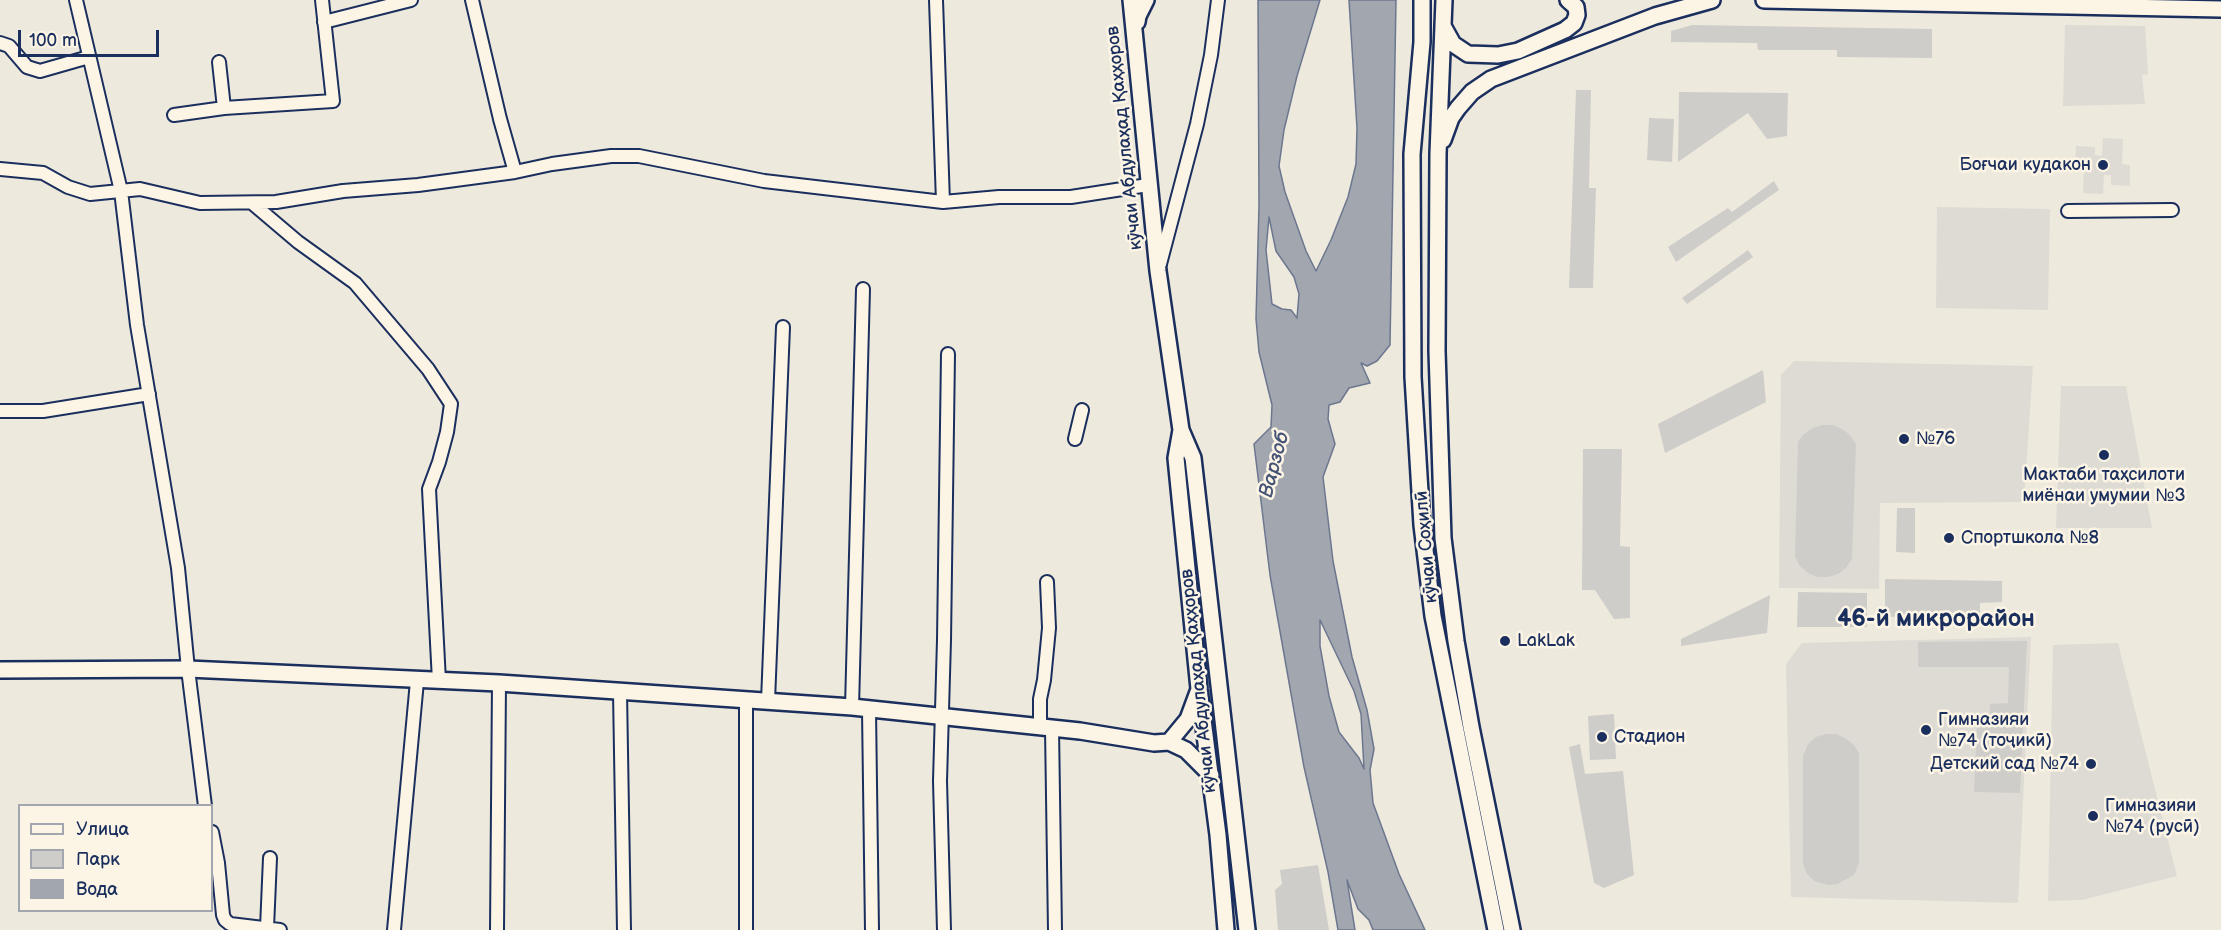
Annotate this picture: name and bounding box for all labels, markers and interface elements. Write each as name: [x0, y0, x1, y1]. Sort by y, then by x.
scale bar: [21, 18, 162, 56]
street label: кӯчаи Абдулаҳад Қаҳҳоров: [1102, 25, 1148, 251]
text: 100 m: [29, 30, 77, 51]
place label: Боғчаи кудакон: [1959, 154, 2091, 176]
marker: Боғчаи кудакон: [2096, 158, 2110, 172]
place label: №76: [1916, 428, 1955, 450]
water label: Варзоб: [1255, 430, 1295, 500]
marker: №76: [1897, 432, 1911, 446]
marker: Мактаби таҳсилоти миёнаи умумии №3: [2097, 448, 2111, 462]
place label: Мактаби таҳсилоти миёнаи умумии №3: [2022, 464, 2186, 506]
street label: кӯчаи Соҳилӣ: [1411, 490, 1443, 604]
place label: Спортшкола №8: [1961, 527, 2099, 549]
marker: Спортшкола №8: [1942, 531, 1956, 545]
street label: кӯчаи Абдулаҳад Қаҳҳоров: [1176, 568, 1222, 794]
district label: 46-й микрорайон: [1837, 606, 2035, 634]
place label: LakLak: [1517, 630, 1575, 652]
marker: LakLak: [1498, 634, 1512, 648]
place label: Гимназияи №74 (тоҷикӣ): [1938, 709, 2052, 752]
marker: Гимназияи №74 (тоҷикӣ): [1919, 723, 1933, 737]
place label: Стадион: [1614, 726, 1685, 748]
marker: Стадион: [1595, 730, 1609, 744]
place label: Детский сад №74: [1930, 753, 2079, 775]
marker: Детский сад №74: [2084, 757, 2098, 771]
place label: Гимназияи №74 (русӣ): [2105, 795, 2200, 838]
legend: [18, 804, 213, 912]
marker: Гимназияи №74 (русӣ): [2086, 809, 2100, 823]
text: Улица: [76, 819, 129, 840]
text: Парк: [76, 849, 120, 870]
text: Вода: [76, 879, 118, 900]

